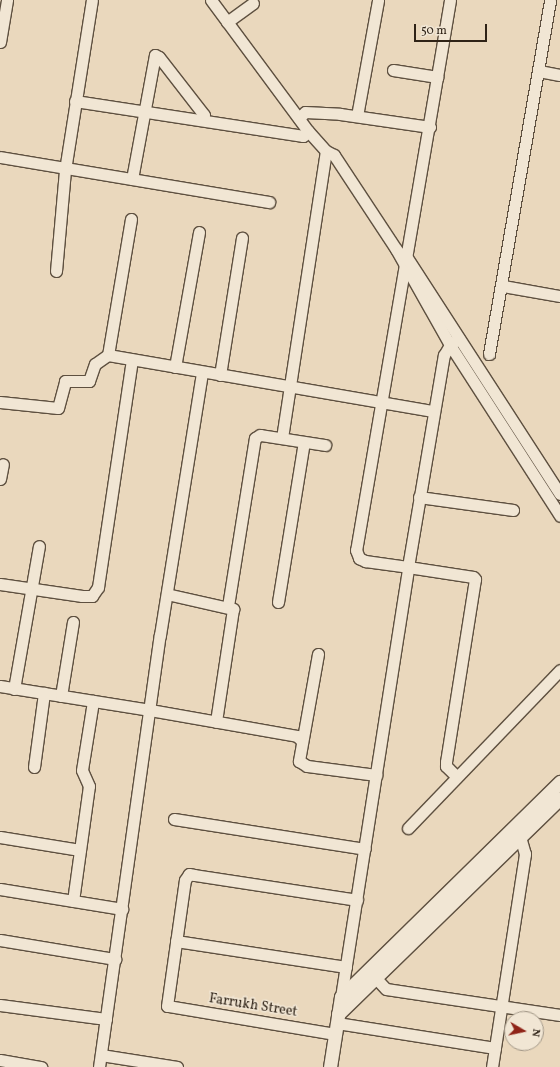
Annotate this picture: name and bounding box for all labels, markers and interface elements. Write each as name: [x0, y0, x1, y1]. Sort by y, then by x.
scale bar: [416, 16, 489, 42]
text: 50 m: [421, 23, 447, 39]
street label: Farrukh Street: [208, 991, 298, 1021]
north arrow: [504, 1011, 544, 1051]
text: N: [527, 1028, 543, 1038]

